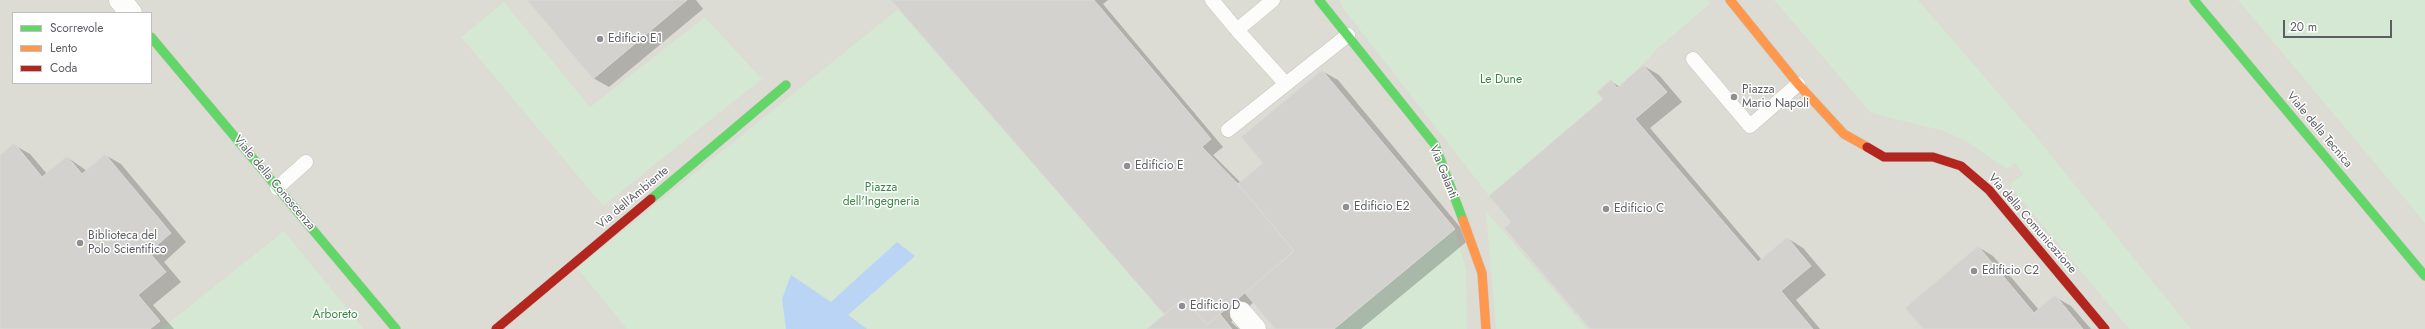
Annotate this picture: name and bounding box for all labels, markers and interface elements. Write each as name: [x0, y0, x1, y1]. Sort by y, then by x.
legend: [12, 12, 152, 84]
scale bar: [2285, 12, 2394, 38]
text: 20 m: [2290, 18, 2317, 36]
text: Scorrevole: [50, 19, 104, 37]
place label: Edificio E1: [608, 32, 662, 46]
marker: Edificio E1: [595, 34, 605, 44]
text: Lento: [50, 39, 77, 57]
text: Coda: [50, 59, 77, 77]
park label: Le Dune: [1480, 73, 1522, 87]
place label: Piazza Mario Napoli: [1742, 83, 1809, 111]
street label: Viale della Tecnica: [2283, 89, 2355, 171]
marker: Piazza Mario Napoli: [1729, 92, 1739, 102]
street label: Viale della Conoscenza: [230, 133, 318, 233]
street label: Via Galanti: [1426, 143, 1460, 201]
place label: Edificio E: [1135, 159, 1184, 173]
marker: Edificio E: [1122, 161, 1132, 171]
street label: Via dell'Ambiente: [594, 164, 672, 232]
street label: Via della Comunicazione: [1985, 171, 2079, 277]
park label: Piazza dell'Ingegneria: [843, 181, 919, 209]
place label: Edificio E2: [1354, 200, 1410, 214]
marker: Edificio E2: [1341, 202, 1351, 212]
place label: Edificio C: [1614, 202, 1664, 216]
marker: Edificio C: [1601, 204, 1611, 214]
place label: Biblioteca del Polo Scientifico: [88, 229, 166, 257]
marker: Biblioteca del Polo Scientifico: [75, 238, 85, 248]
place label: Edificio C2: [1982, 264, 2039, 278]
marker: Edificio C2: [1969, 266, 1979, 276]
place label: Edificio D: [1190, 299, 1240, 313]
marker: Edificio D: [1177, 301, 1187, 311]
park label: Arboreto: [313, 308, 357, 322]

